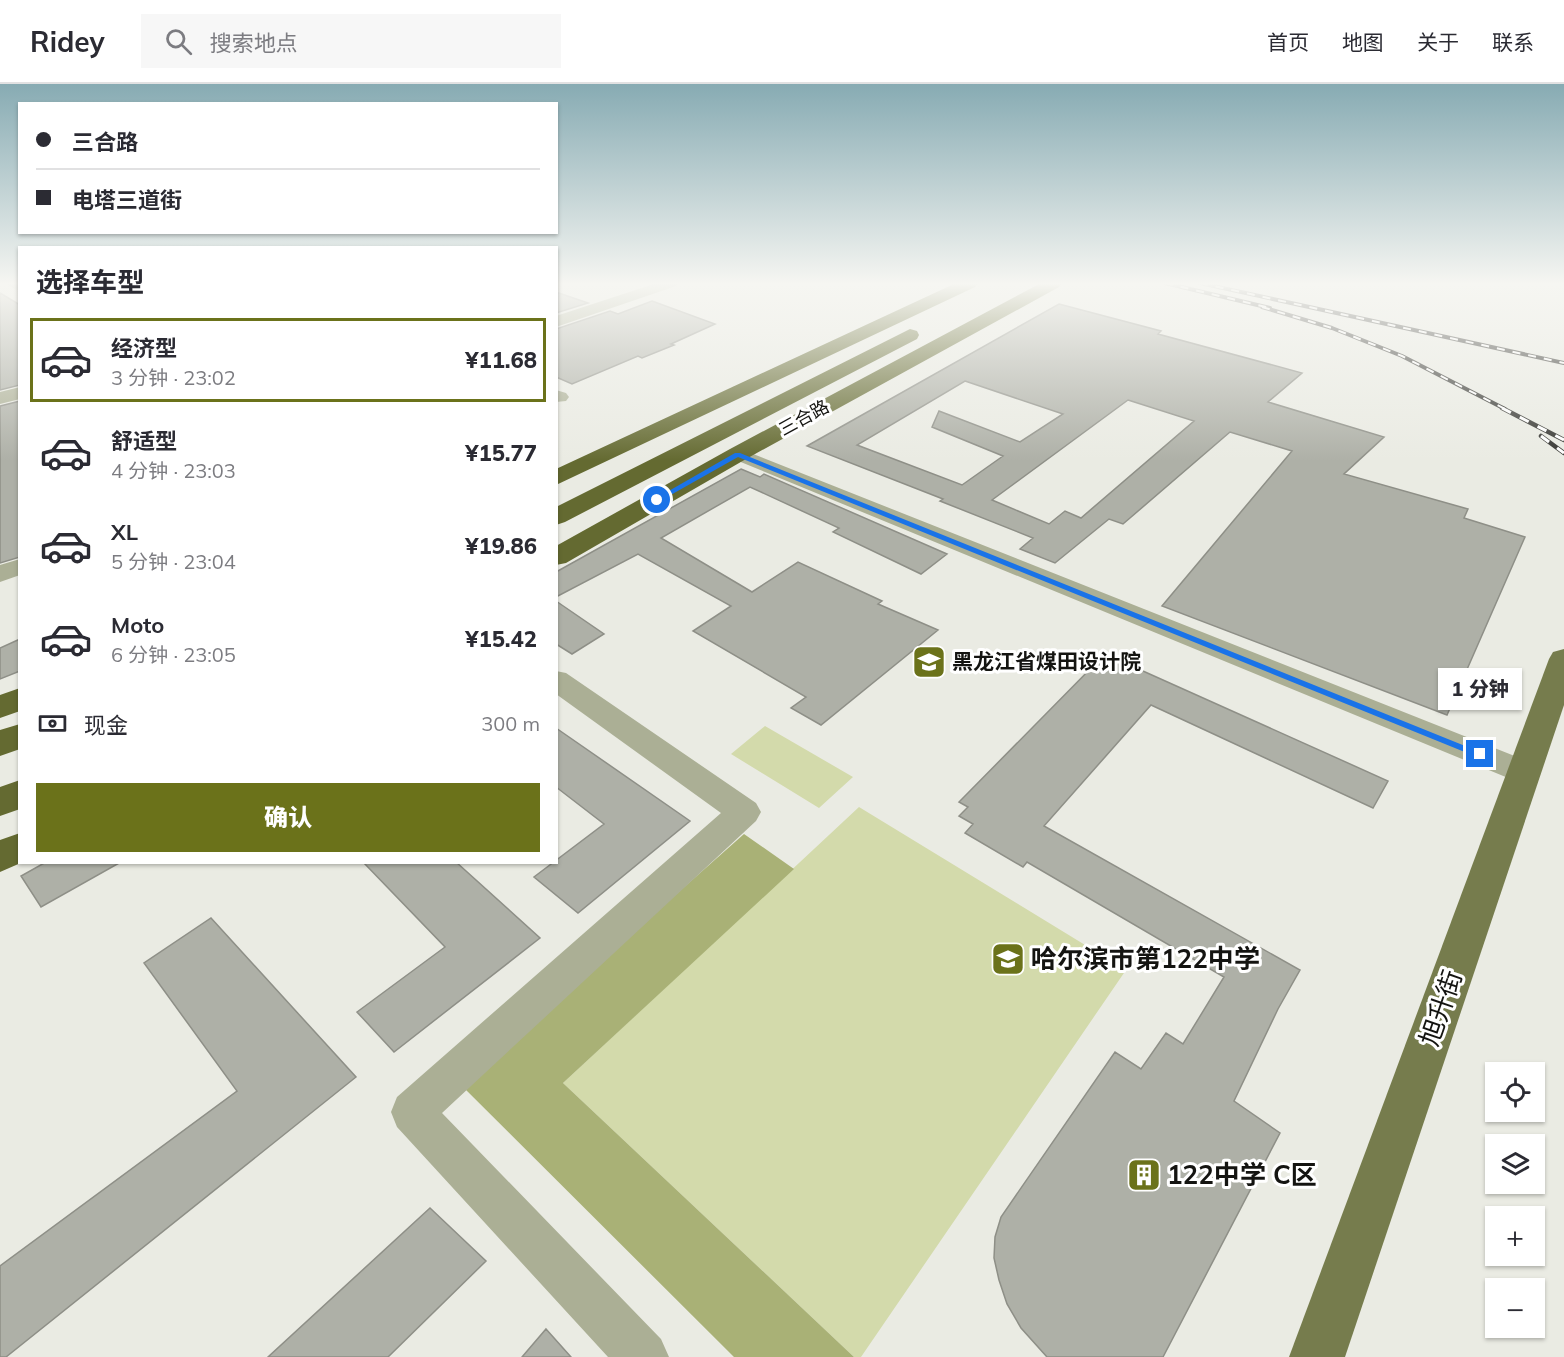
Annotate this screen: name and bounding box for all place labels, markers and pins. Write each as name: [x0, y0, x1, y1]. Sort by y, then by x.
school or university icon: 黑龙江省煤田设计院: [911, 644, 947, 680]
place label: 黑龙江省煤田设计院: [952, 648, 1141, 674]
school or university icon: 哈尔滨市第122中学: [990, 941, 1026, 977]
place label: 哈尔滨市第122中学: [1031, 942, 1260, 975]
building icon: 122中学 C区: [1126, 1157, 1162, 1193]
place label: 122中学 C区: [1167, 1158, 1317, 1191]

